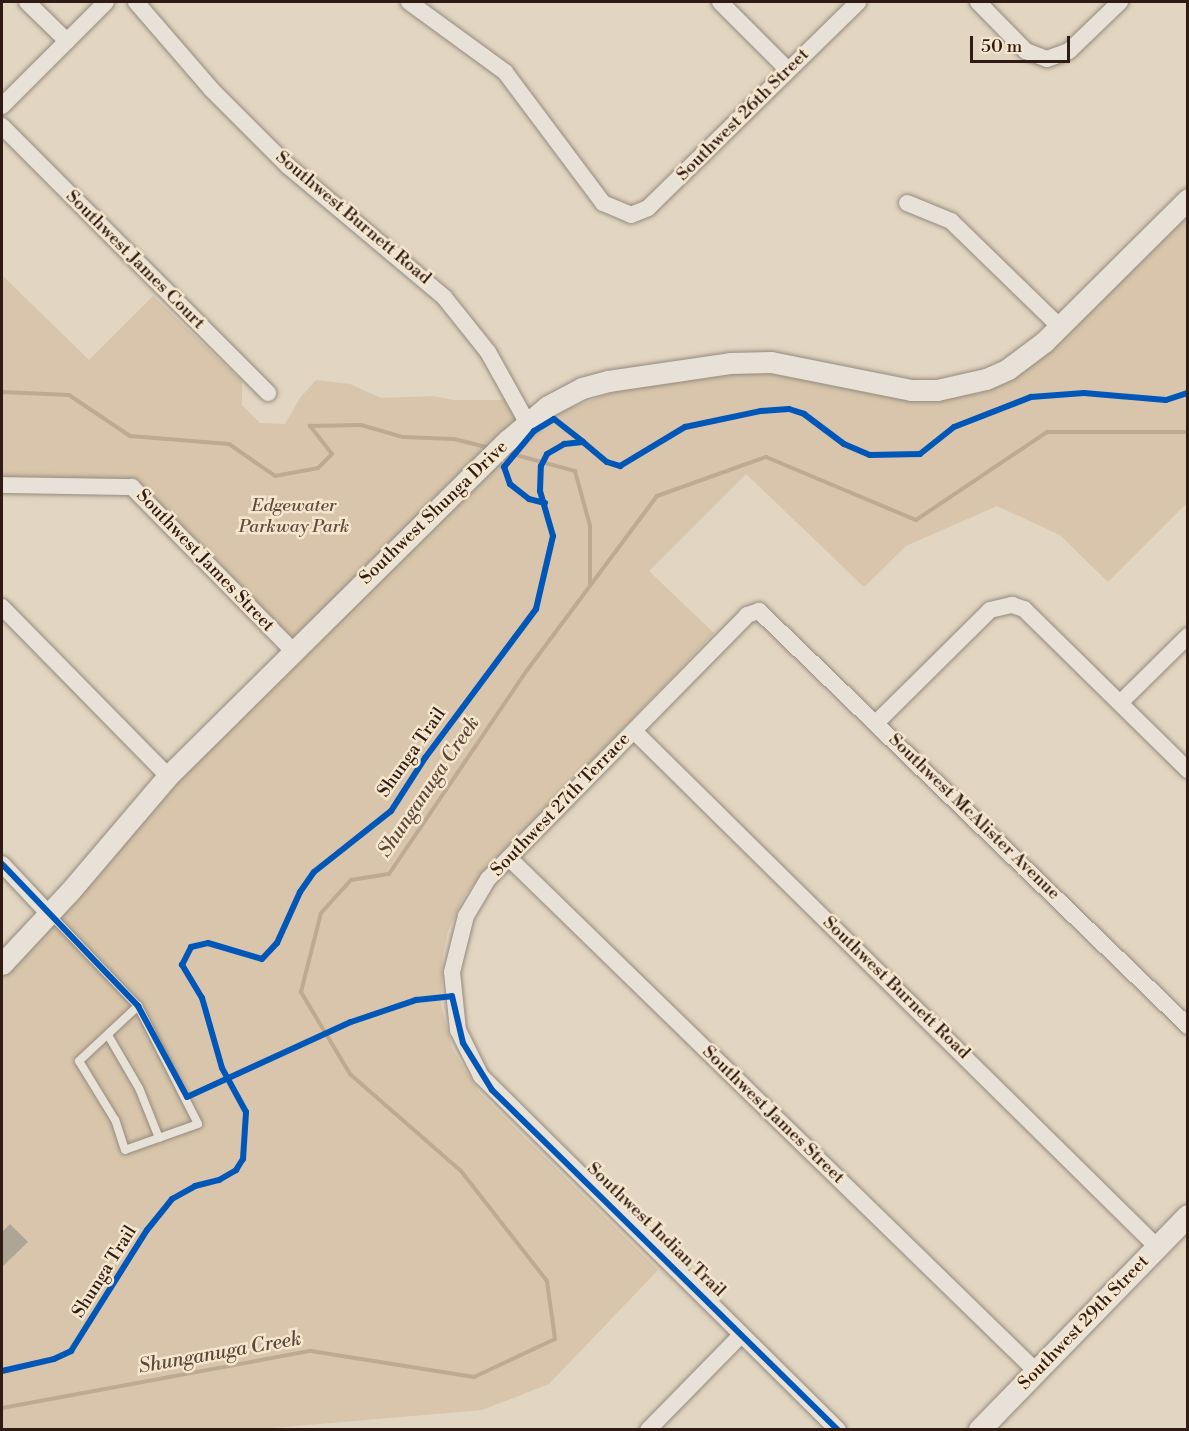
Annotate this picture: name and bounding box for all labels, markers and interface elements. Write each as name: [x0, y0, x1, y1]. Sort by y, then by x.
scale bar: [973, 24, 1074, 62]
text: 50 m: [981, 35, 1022, 58]
street label: Southwest 26th Street: [672, 44, 814, 186]
street label: Southwest Burnett Road: [271, 147, 435, 289]
street label: Southwest James Court: [61, 186, 209, 334]
street label: Southwest Shunga Drive: [355, 437, 513, 589]
street label: Southwest James Street: [131, 485, 279, 637]
park label: Edgewater Parkway Park: [239, 496, 349, 538]
street label: Shunga Trail: [373, 704, 451, 802]
water label: Shunganuga Creek: [373, 712, 485, 862]
street label: Southwest 27th Terrace: [487, 729, 635, 881]
street label: Southwest McAlister Avenue: [884, 729, 1064, 905]
street label: Southwest Burnett Road: [818, 912, 974, 1064]
street label: Southwest James Street: [697, 1041, 849, 1189]
street label: Southwest Indian Trail: [582, 1158, 730, 1302]
street label: Shunga Trail: [68, 1222, 142, 1322]
street label: Southwest 29th Street: [1014, 1251, 1154, 1395]
water label: Shunganuga Creek: [137, 1327, 303, 1379]

